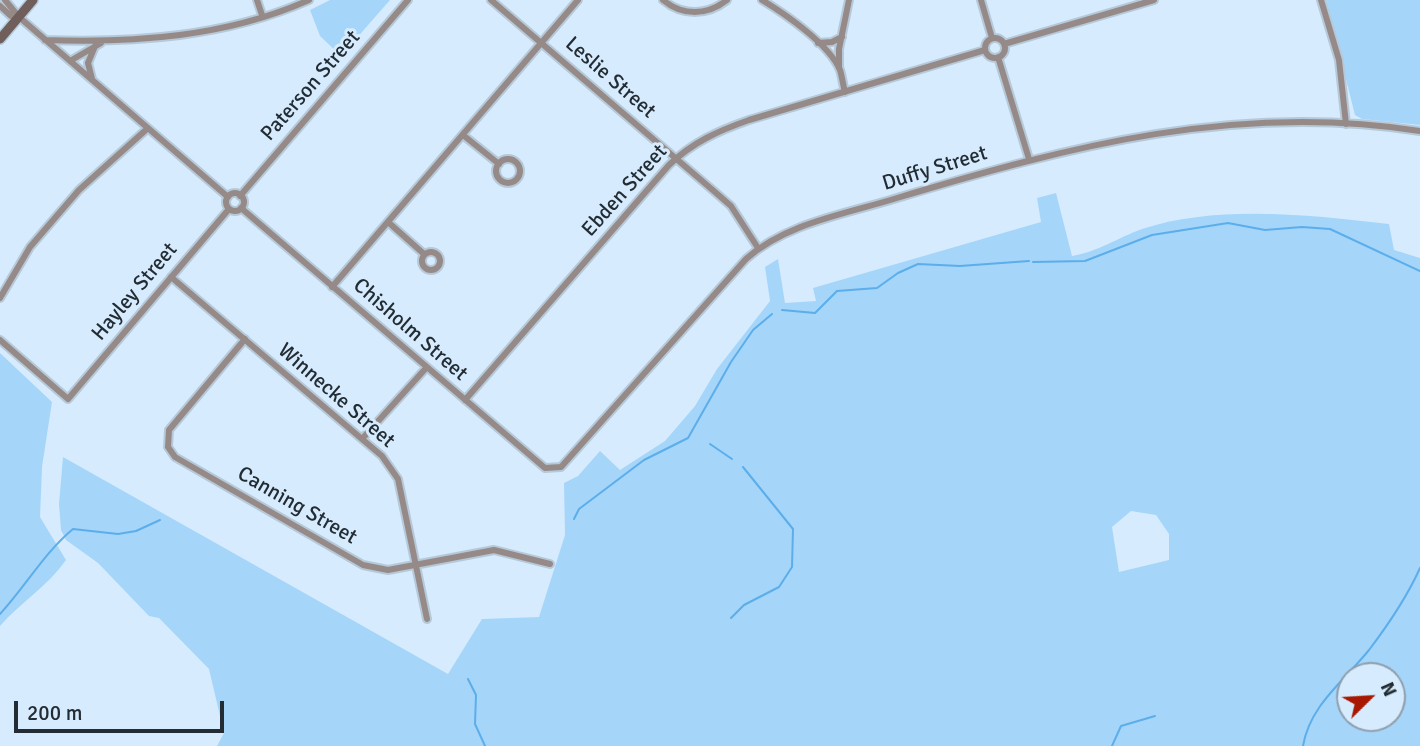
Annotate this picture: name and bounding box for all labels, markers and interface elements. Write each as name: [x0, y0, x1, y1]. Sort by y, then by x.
street label: Paterson Street: [256, 26, 366, 146]
street label: Leslie Street: [560, 32, 660, 124]
street label: Ebden Street: [577, 140, 673, 242]
street label: Duffy Street: [880, 141, 990, 197]
street label: Hayley Street: [87, 238, 183, 346]
street label: Chisholm Street: [348, 273, 472, 387]
street label: Winnecke Street: [272, 338, 400, 454]
street label: Canning Street: [233, 462, 361, 550]
north arrow: [1336, 662, 1406, 732]
text: N: [1375, 678, 1402, 700]
scale bar: [18, 686, 228, 730]
text: 200 m: [27, 700, 82, 726]

